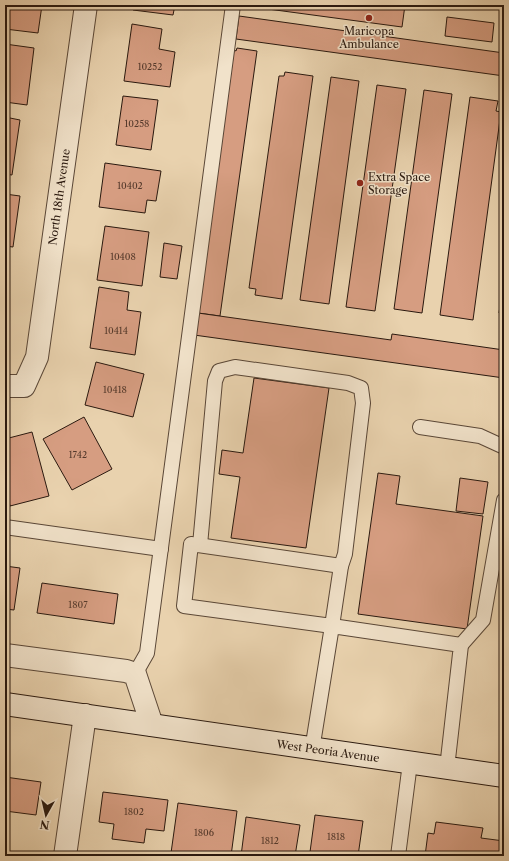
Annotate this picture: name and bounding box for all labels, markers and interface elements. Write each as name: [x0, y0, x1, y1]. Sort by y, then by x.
marker: Maricopa Ambulance: [364, 13, 374, 23]
place label: Maricopa Ambulance: [338, 24, 399, 51]
house number: 10252: [138, 61, 162, 72]
house number: 10258: [125, 118, 149, 129]
street label: North 18th Avenue: [45, 148, 73, 246]
place label: Extra Space Storage: [368, 170, 430, 197]
marker: Extra Space Storage: [355, 178, 365, 188]
house number: 10402: [117, 180, 143, 191]
house number: 10408: [110, 251, 136, 262]
house number: 10414: [104, 325, 128, 336]
house number: 10418: [103, 384, 127, 395]
house number: 1742: [69, 449, 87, 460]
house number: 1807: [68, 599, 88, 610]
street label: West Peoria Avenue: [275, 737, 380, 765]
north arrow: [26, 795, 66, 835]
house number: 1802: [124, 806, 144, 817]
text: N: [38, 817, 50, 832]
house number: 1806: [194, 827, 214, 838]
house number: 1818: [327, 831, 345, 842]
house number: 1812: [261, 835, 279, 846]

